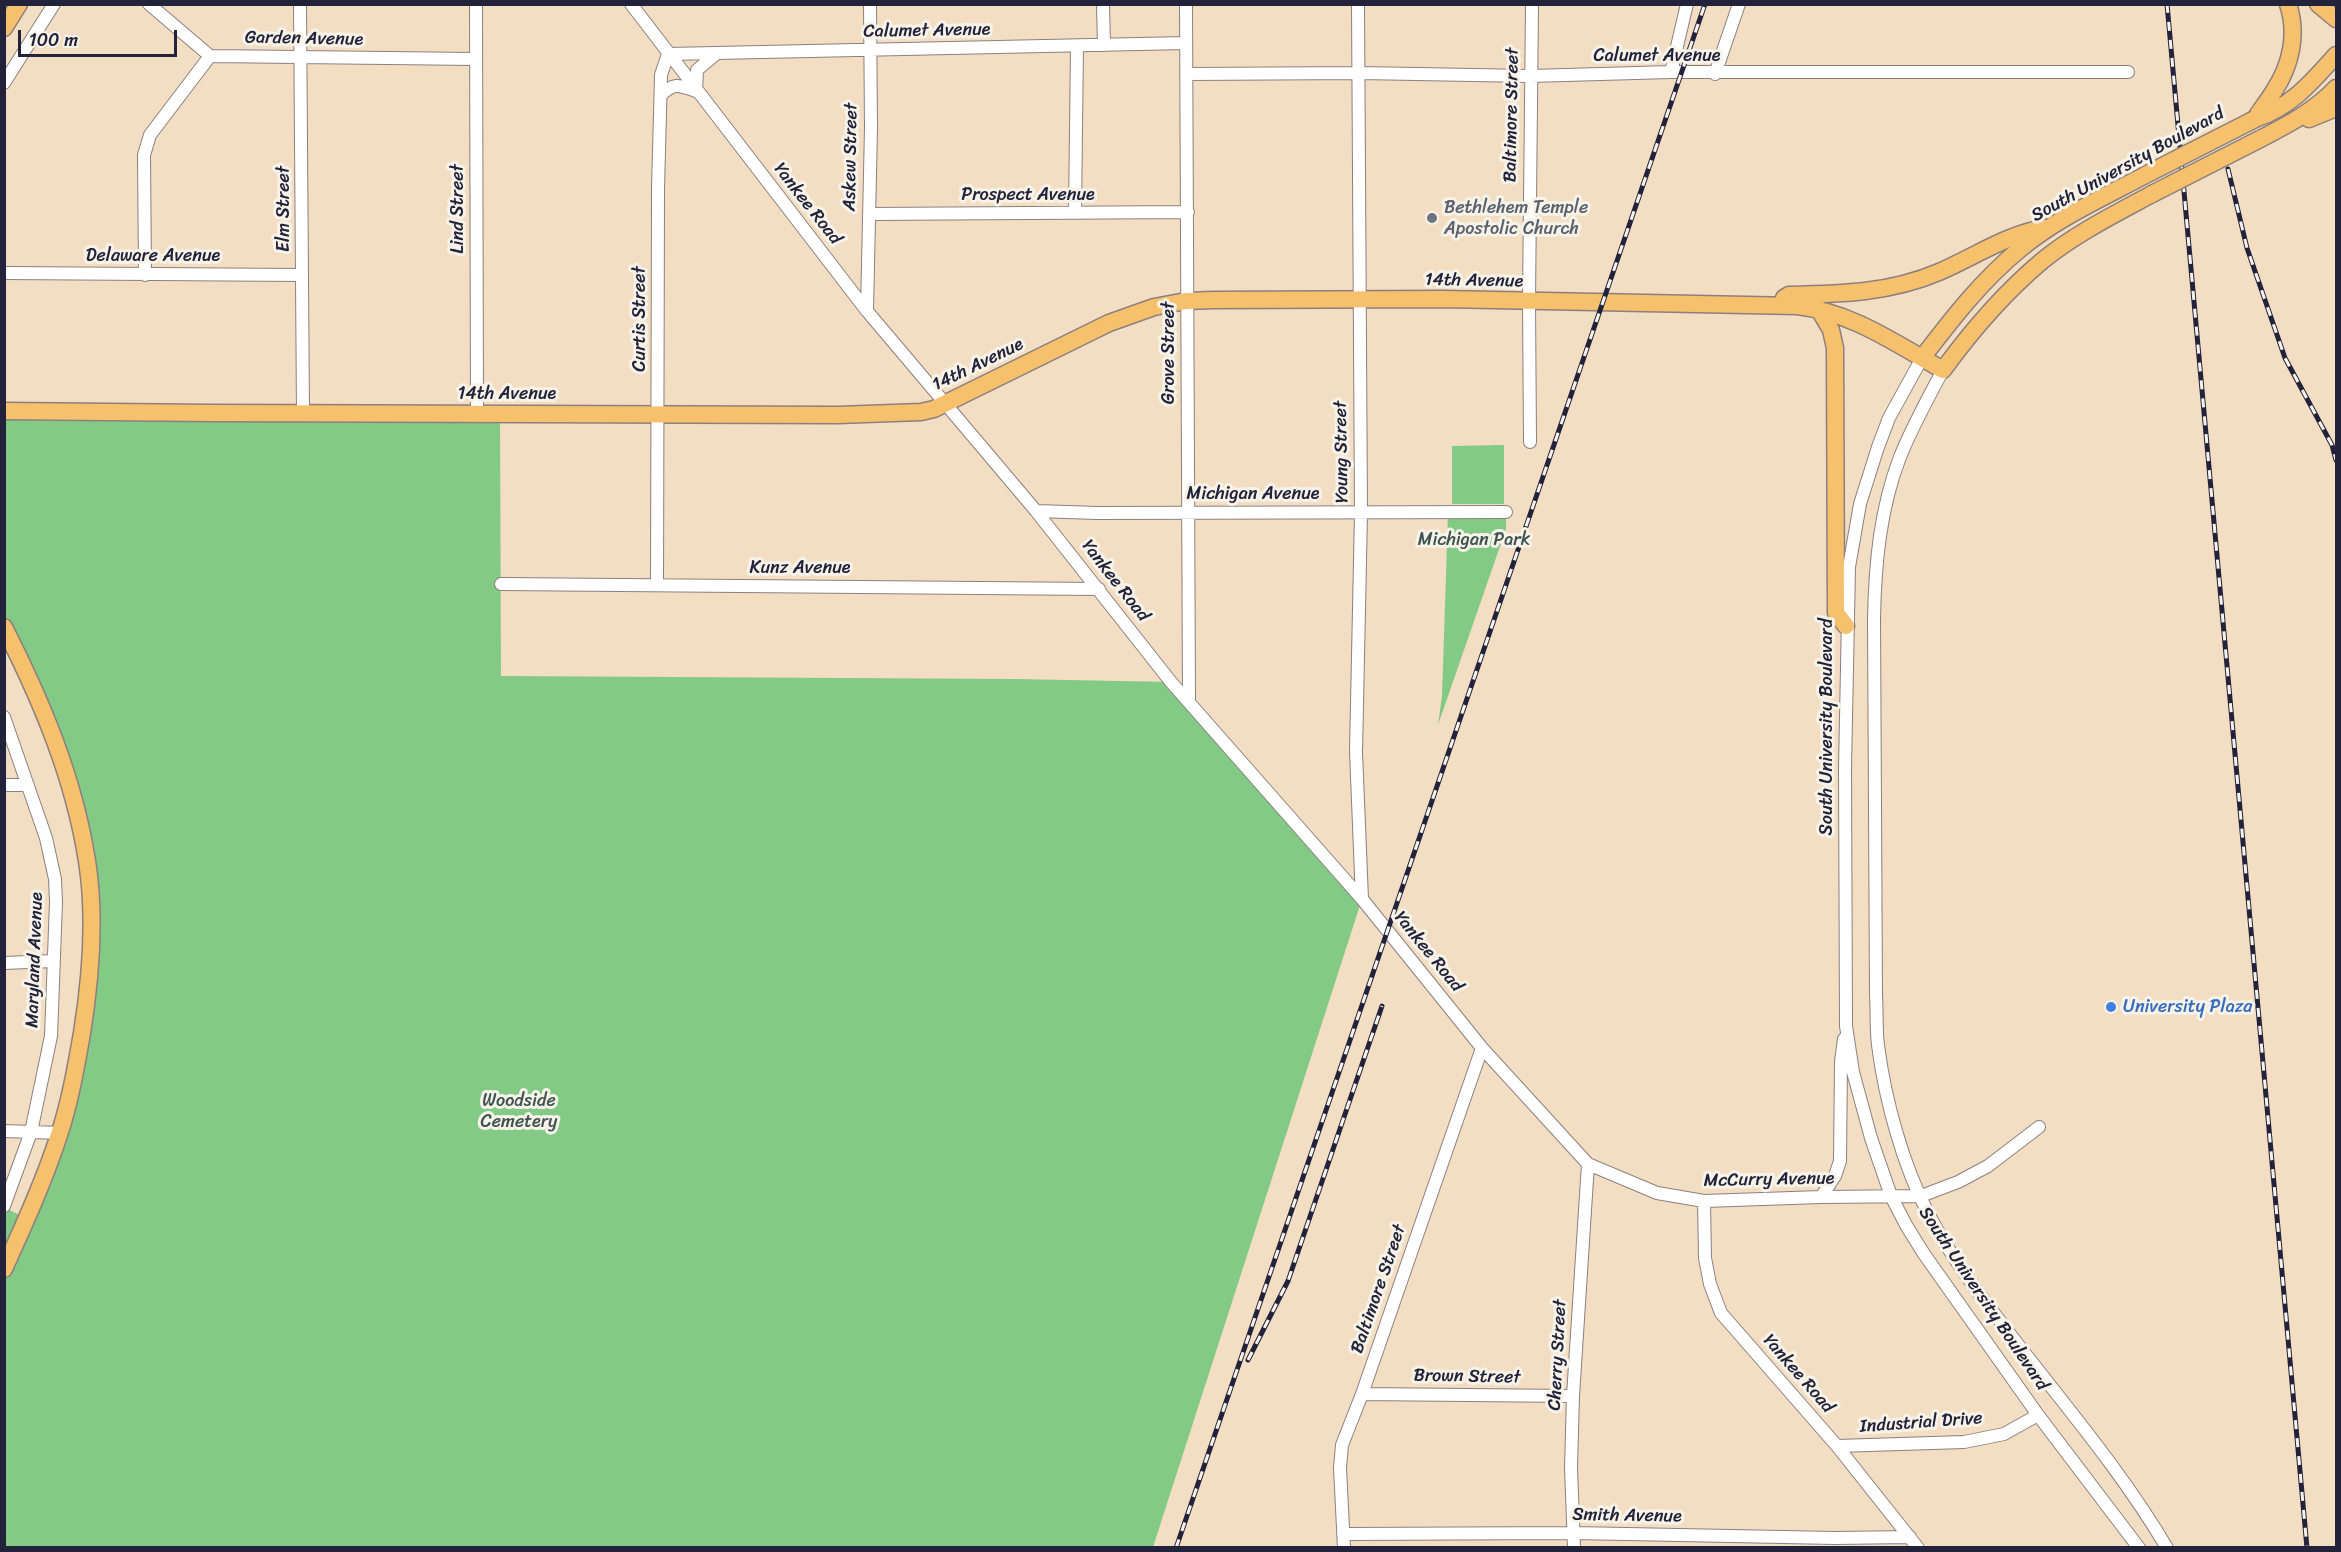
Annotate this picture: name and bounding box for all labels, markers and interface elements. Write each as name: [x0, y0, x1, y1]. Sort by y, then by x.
scale bar: [21, 18, 180, 56]
street label: Calumet Avenue: [863, 19, 991, 43]
text: 100 m: [29, 24, 78, 56]
street label: Garden Avenue: [245, 27, 363, 51]
street label: Calumet Avenue: [1594, 45, 1720, 67]
street label: Baltimore Street: [1500, 47, 1524, 183]
street label: Askew Street: [839, 103, 863, 211]
street label: South University Boulevard: [2028, 103, 2228, 227]
street label: Yankee Road: [768, 159, 846, 249]
street label: Lind Street: [447, 164, 469, 254]
street label: Elm Street: [273, 166, 295, 252]
street label: Prospect Avenue: [961, 184, 1095, 206]
place label: Bethlehem Temple Apostolic Church: [1444, 197, 1588, 240]
marker: Bethlehem Temple Apostolic Church: [1425, 211, 1439, 225]
street label: Delaware Avenue: [86, 245, 220, 267]
street label: Curtis Street: [629, 266, 651, 372]
street label: 14th Avenue: [1425, 269, 1523, 293]
street label: Grove Street: [1158, 302, 1180, 404]
street label: 14th Avenue: [929, 334, 1027, 396]
street label: 14th Avenue: [458, 383, 556, 405]
street label: Young Street: [1330, 401, 1354, 503]
street label: Michigan Avenue: [1186, 483, 1320, 505]
park label: Michigan Park: [1418, 529, 1530, 551]
street label: Yankee Road: [1076, 536, 1154, 626]
street label: Kunz Avenue: [750, 557, 850, 579]
street label: South University Boulevard: [1816, 619, 1838, 835]
street label: Maryland Avenue: [22, 892, 48, 1028]
street label: Yankee Road: [1389, 907, 1467, 997]
place label: University Plaza: [2123, 996, 2252, 1018]
marker: University Plaza: [2104, 1000, 2118, 1014]
park label: Woodside Cemetery: [481, 1090, 557, 1132]
street label: McCurry Avenue: [1703, 1168, 1835, 1192]
street label: South University Boulevard: [1913, 1203, 2053, 1395]
street label: Baltimore Street: [1347, 1222, 1411, 1356]
street label: Cherry Street: [1544, 1299, 1572, 1411]
street label: Yankee Road: [1758, 1330, 1838, 1418]
street label: Brown Street: [1413, 1365, 1521, 1389]
street label: Industrial Drive: [1859, 1408, 1983, 1438]
street label: Smith Avenue: [1572, 1504, 1682, 1528]

